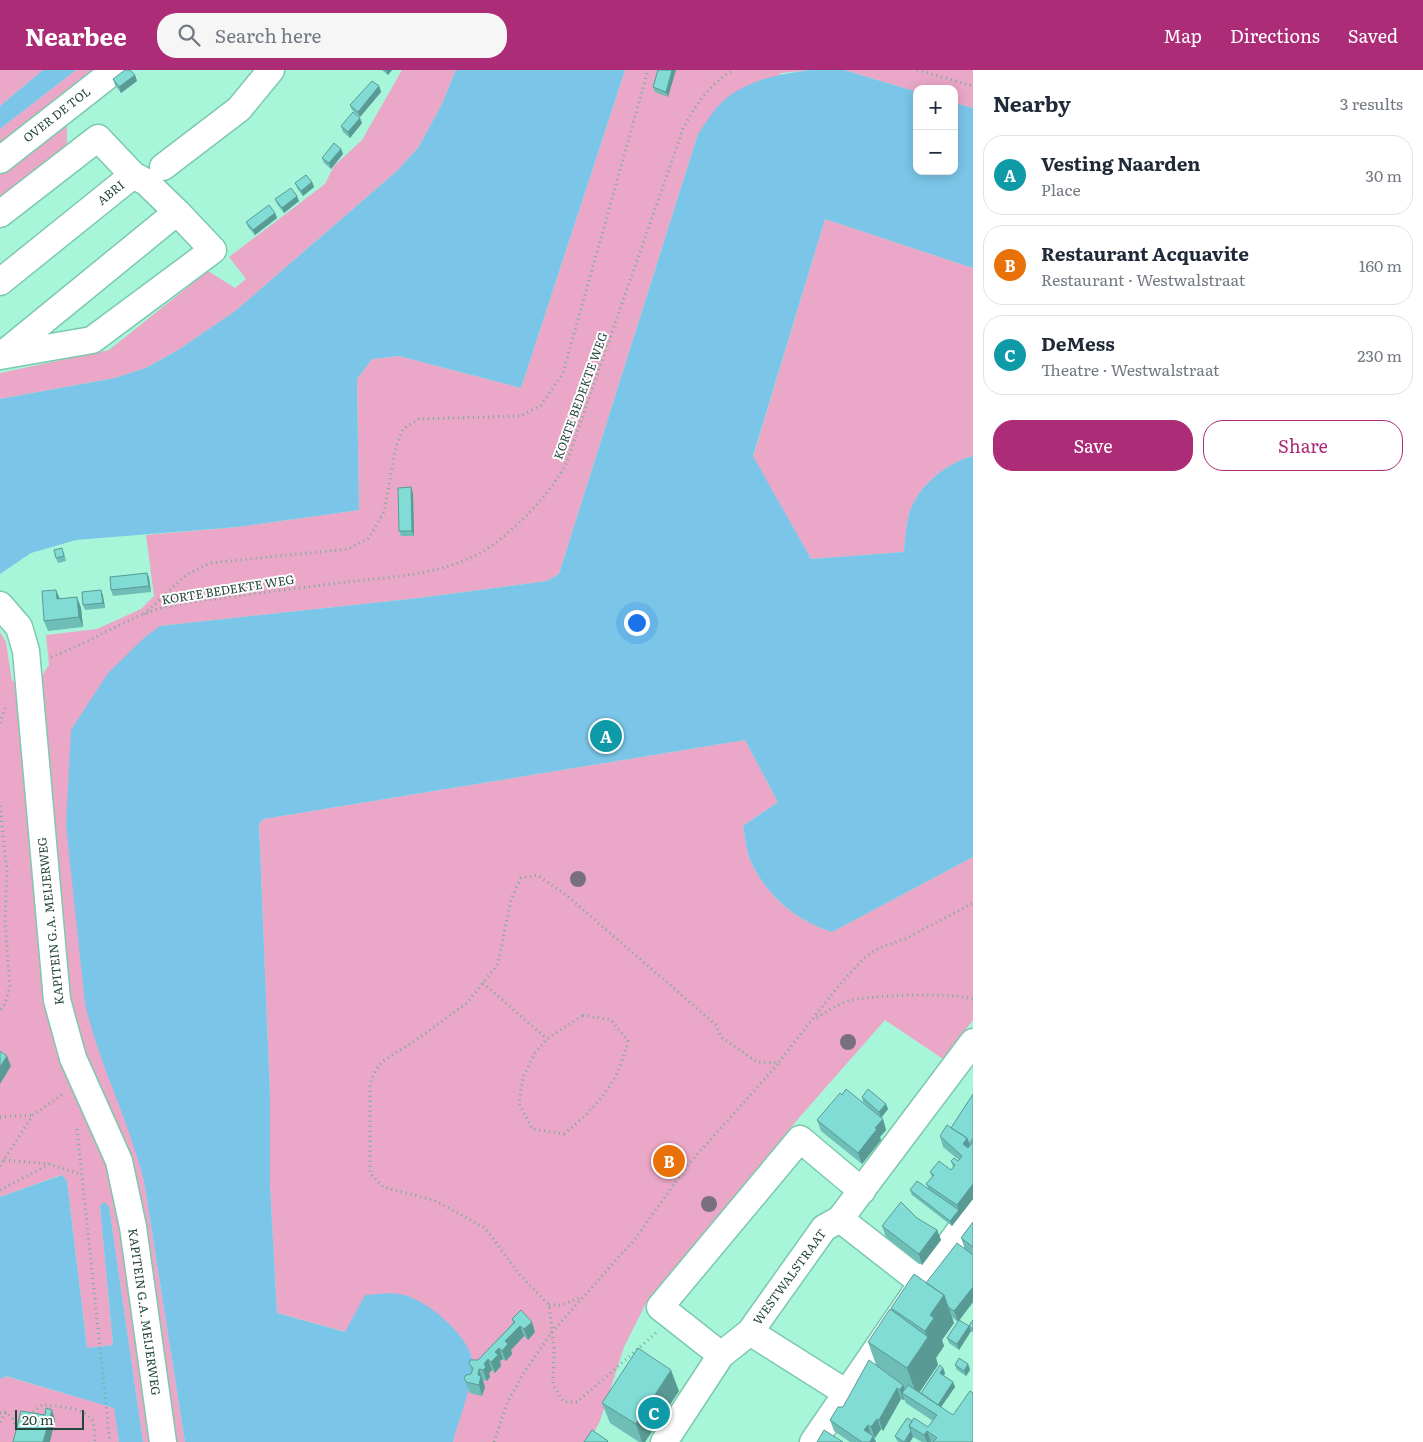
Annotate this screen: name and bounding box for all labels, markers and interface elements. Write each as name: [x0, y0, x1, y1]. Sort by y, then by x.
search box: [157, 13, 507, 58]
text: Nearbee: [25, 18, 127, 53]
icon: search: [175, 21, 203, 49]
text: Search here: [215, 21, 321, 49]
text: Map: [1164, 22, 1202, 49]
text: Directions: [1230, 22, 1320, 49]
text: Saved: [1348, 22, 1398, 49]
street label: OVER DE TOL: [19, 82, 94, 146]
map controls: [913, 85, 958, 175]
button: +: [913, 85, 958, 130]
text: Nearby: [993, 87, 1071, 118]
text: 3 results: [1340, 91, 1403, 115]
button: −: [913, 130, 958, 175]
text: Vesting Naarden: [1041, 149, 1201, 177]
text: A: [1004, 163, 1016, 187]
text: 30 m: [1365, 163, 1402, 187]
street label: ABRI: [93, 176, 128, 209]
text: Place: [1041, 177, 1081, 201]
text: Restaurant Acquavite: [1041, 239, 1249, 267]
text: B: [1004, 253, 1016, 277]
text: 160 m: [1359, 253, 1402, 277]
text: Restaurant · Westwalstraat: [1041, 267, 1245, 291]
text: DeMess: [1041, 329, 1115, 357]
street label: KORTE BEDEKTE WEG: [549, 330, 611, 462]
text: C: [1004, 343, 1016, 367]
text: 230 m: [1357, 343, 1402, 367]
text: Theatre · Westwalstraat: [1041, 357, 1220, 381]
button: Save: [993, 420, 1193, 471]
button: Share: [1203, 420, 1403, 471]
street label: KORTE BEDEKTE WEG: [160, 570, 295, 608]
your location: [624, 610, 650, 636]
pin: A: [590, 717, 622, 755]
street label: KAPITEIN G.A. MEIJERWEG: [32, 836, 68, 1006]
pin: B: [653, 1142, 685, 1180]
street label: WESTWALSTRAAT: [748, 1225, 830, 1328]
street label: KAPITEIN G.A. MEIJERWEG: [124, 1227, 166, 1397]
pin: C: [638, 1394, 670, 1432]
scale bar: [15, 1407, 84, 1430]
text: 20 m: [22, 1409, 54, 1429]

